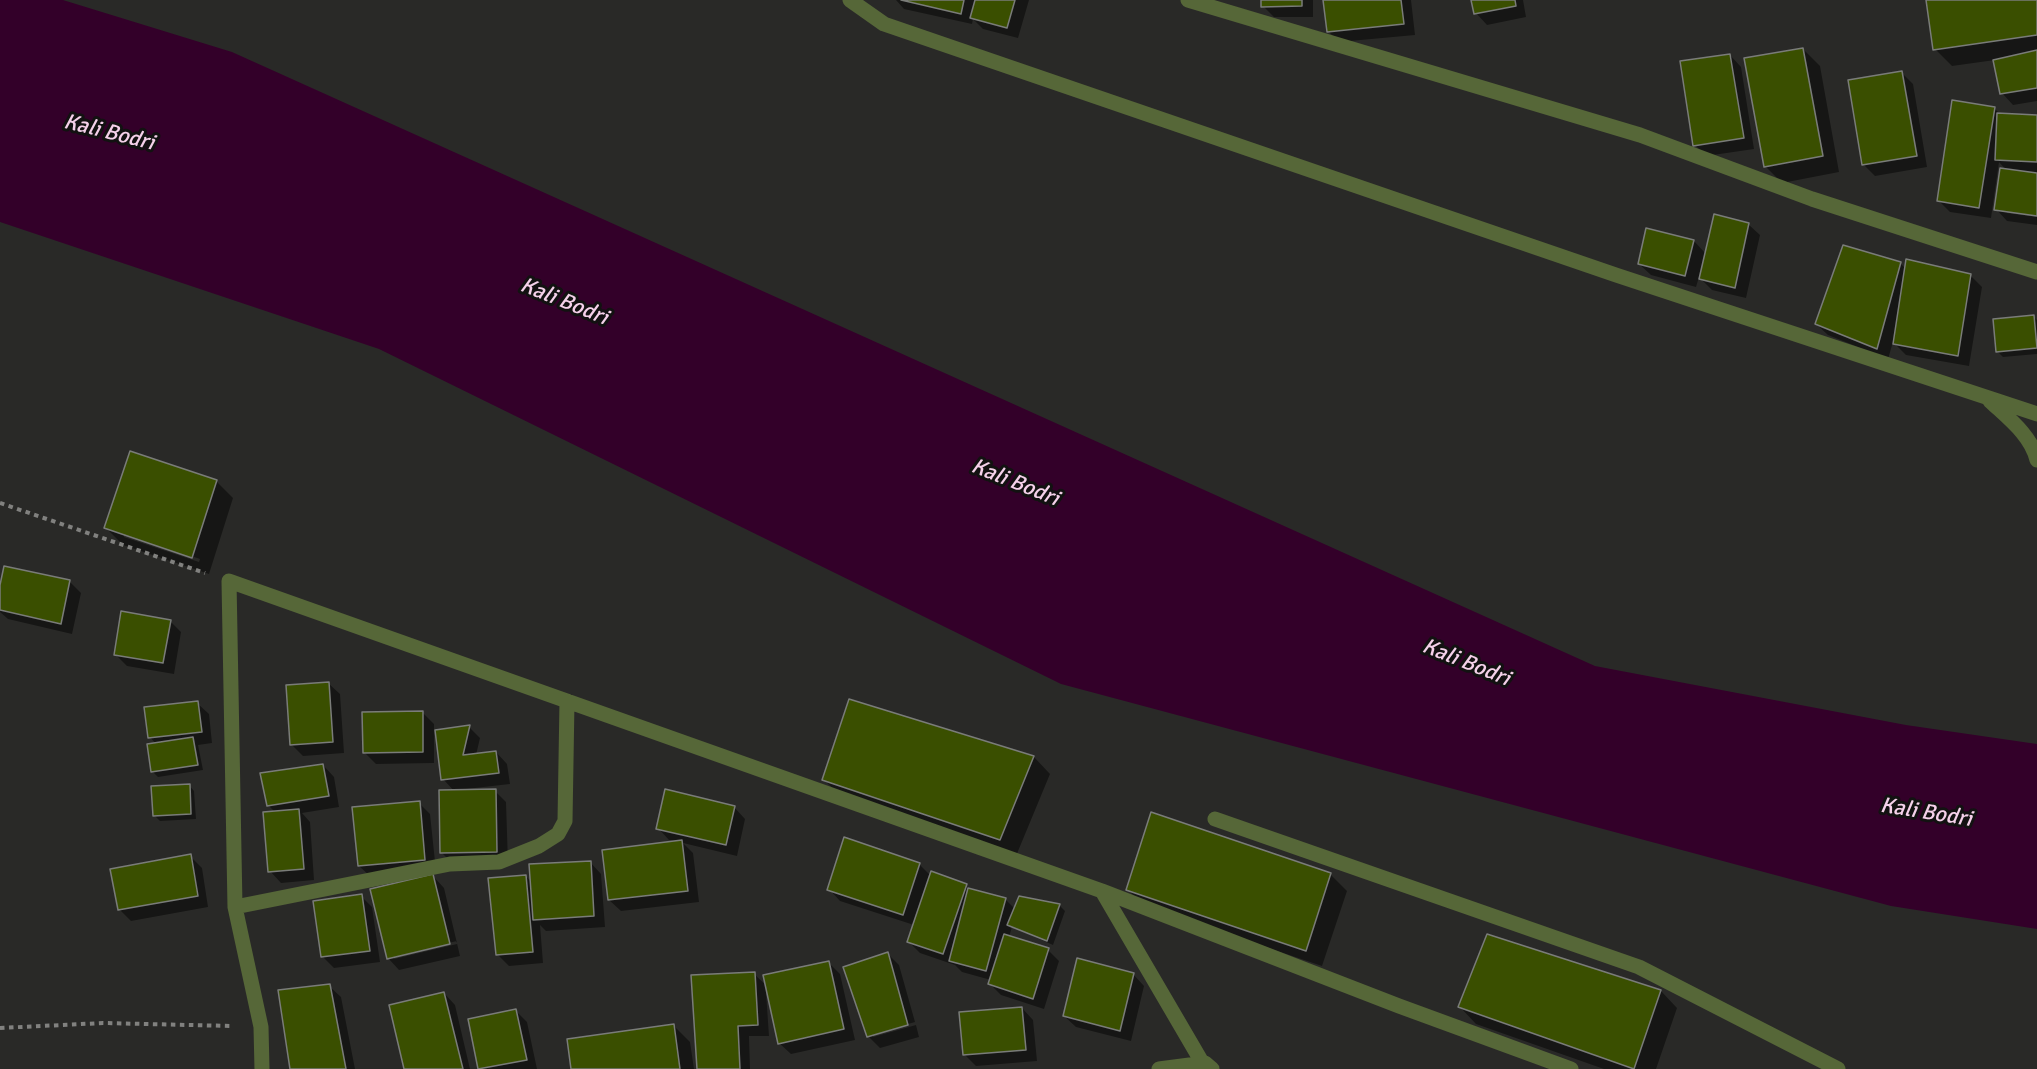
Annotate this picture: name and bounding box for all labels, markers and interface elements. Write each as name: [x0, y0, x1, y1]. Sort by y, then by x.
water label: Kali Bodri: [61, 109, 157, 157]
water label: Kali Bodri: [516, 272, 612, 332]
water label: Kali Bodri: [967, 453, 1063, 513]
water label: Kali Bodri: [1418, 633, 1514, 693]
water label: Kali Bodri: [1878, 793, 1974, 833]

